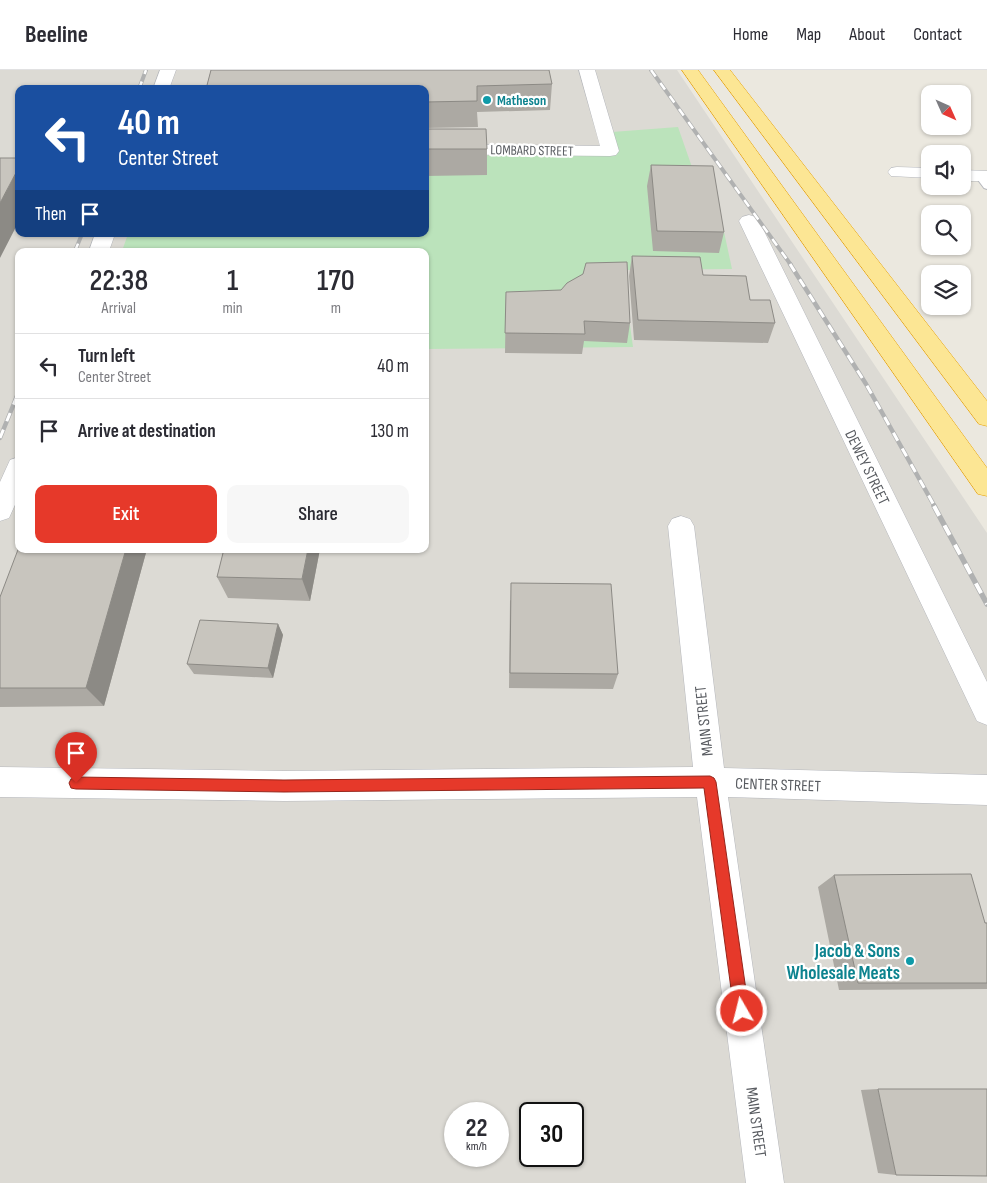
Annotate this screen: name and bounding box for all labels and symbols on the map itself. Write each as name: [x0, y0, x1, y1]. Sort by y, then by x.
north arrow: [921, 85, 971, 135]
place label: Matheson: [497, 92, 546, 109]
marker: Matheson: [481, 94, 493, 106]
street label: LOMBARD STREET: [490, 141, 574, 160]
street label: DEWEY STREET: [840, 427, 893, 509]
street label: MAIN STREET: [691, 684, 718, 757]
pin: [55, 732, 97, 783]
street label: CENTER STREET: [735, 775, 822, 797]
place label: Jacob & Sons Wholesale Meats: [787, 940, 900, 985]
marker: Jacob & Sons Wholesale Meats: [904, 955, 916, 967]
position arrow: [715, 984, 767, 1036]
street label: MAIN STREET: [741, 1086, 770, 1159]
speed limit sign: 30: [519, 1102, 584, 1167]

